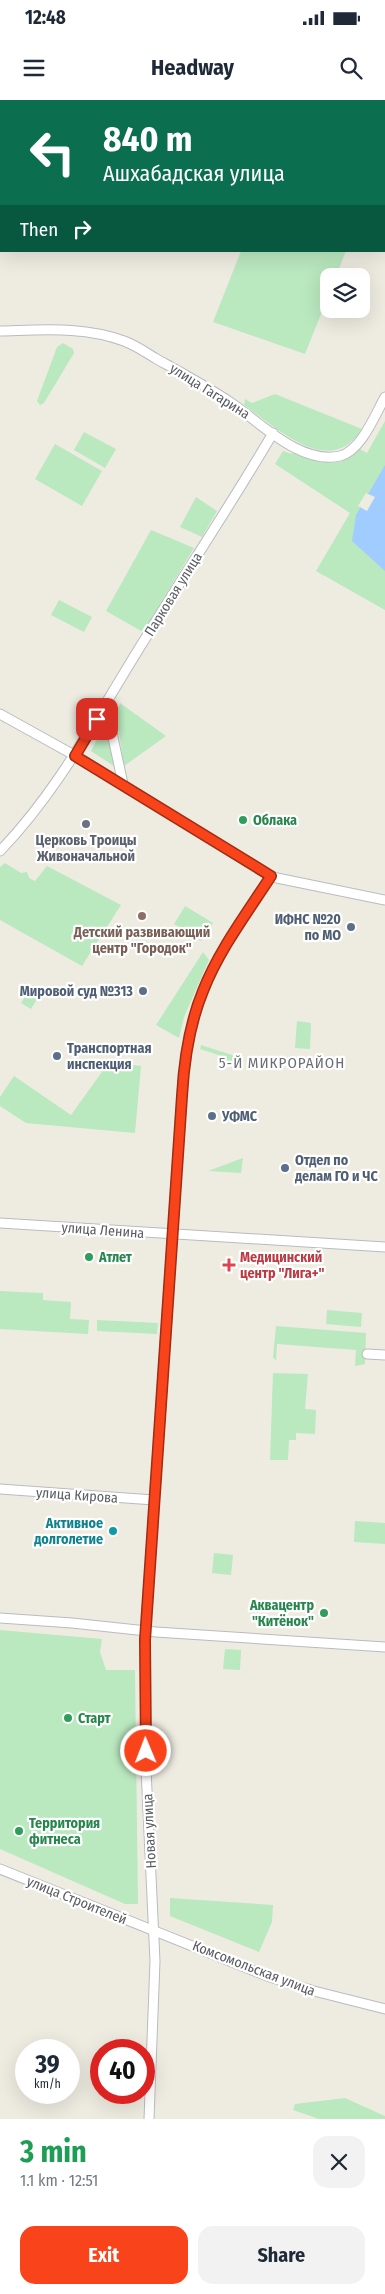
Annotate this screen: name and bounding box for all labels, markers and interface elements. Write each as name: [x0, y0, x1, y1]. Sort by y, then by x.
text: 12:48: [25, 6, 66, 29]
icon: menu: [20, 54, 48, 82]
text: Headway: [151, 54, 234, 81]
icon: search: [337, 54, 365, 82]
text: 840 m: [103, 118, 193, 160]
icon: left: [20, 120, 85, 185]
text: Ашхабадская улица: [103, 160, 285, 187]
icon: right: [68, 215, 96, 243]
text: Then: [20, 218, 58, 241]
map controls: [320, 268, 370, 318]
button: layers: [320, 268, 370, 318]
street label: улица Гагарина: [167, 360, 253, 423]
street label: Парковая улица: [141, 549, 206, 639]
pin: [76, 698, 118, 740]
icon: arrive: [83, 705, 111, 733]
place label: Облака: [253, 812, 297, 829]
marker: Облака: [237, 814, 249, 826]
marker: Церковь Троицы Живоначальной: [80, 818, 92, 830]
place label: Церковь Троицы Живоначальной: [35, 832, 137, 865]
marker: Детский развивающий центр "Городок": [136, 910, 148, 922]
place label: ИФНС №20 по МО: [275, 911, 341, 944]
marker: ИФНС №20 по МО: [345, 921, 357, 933]
place label: Детский развивающий центр "Городок": [73, 924, 210, 957]
place label: Мировой суд №313: [20, 983, 133, 1000]
marker: Мировой суд №313: [137, 985, 149, 997]
place label: Транспортная инспекция: [67, 1040, 151, 1073]
marker: Транспортная инспекция: [51, 1050, 63, 1062]
district label: 5-Й МИКРОРАЙОН: [219, 1054, 345, 1072]
place label: УФМС: [221, 1108, 258, 1125]
marker: УФМС: [206, 1110, 218, 1122]
place label: Отдел по делам ГО и ЧС: [294, 1152, 378, 1185]
marker: Отдел по делам ГО и ЧС: [279, 1162, 291, 1174]
street label: улица Ленина: [61, 1219, 145, 1242]
place label: Атлет: [98, 1249, 133, 1266]
place label: Медицинский центр "Лига+": [240, 1249, 324, 1282]
marker: Атлет: [83, 1251, 95, 1263]
marker: Медицинский центр "Лига+": [222, 1258, 236, 1272]
street label: улица Кирова: [36, 1484, 119, 1507]
place label: Активное долголетие: [33, 1515, 103, 1548]
marker: Активное долголетие: [107, 1525, 119, 1537]
place label: Аквацентр "Китёнок": [249, 1597, 314, 1630]
marker: Аквацентр "Китёнок": [318, 1607, 330, 1619]
place label: Старт: [78, 1710, 112, 1727]
marker: Старт: [62, 1712, 74, 1724]
position arrow: [119, 1724, 171, 1776]
street label: Новая улица: [139, 1793, 160, 1869]
place label: Территория фитнеса: [29, 1815, 100, 1848]
marker: Территория фитнеса: [13, 1825, 25, 1837]
street label: улица Строителей: [24, 1873, 129, 1928]
street label: Комсомольская улица: [190, 1937, 318, 2000]
speed limit sign: 40: [90, 2039, 155, 2104]
text: 39: [35, 2050, 60, 2080]
text: km/h: [34, 2077, 61, 2091]
text: 3 min: [20, 2134, 87, 2170]
button: close: [313, 2136, 365, 2188]
text: 1.1 km · 12:51: [20, 2171, 98, 2190]
button: Exit: [20, 2226, 188, 2284]
button: Share: [198, 2226, 365, 2284]

